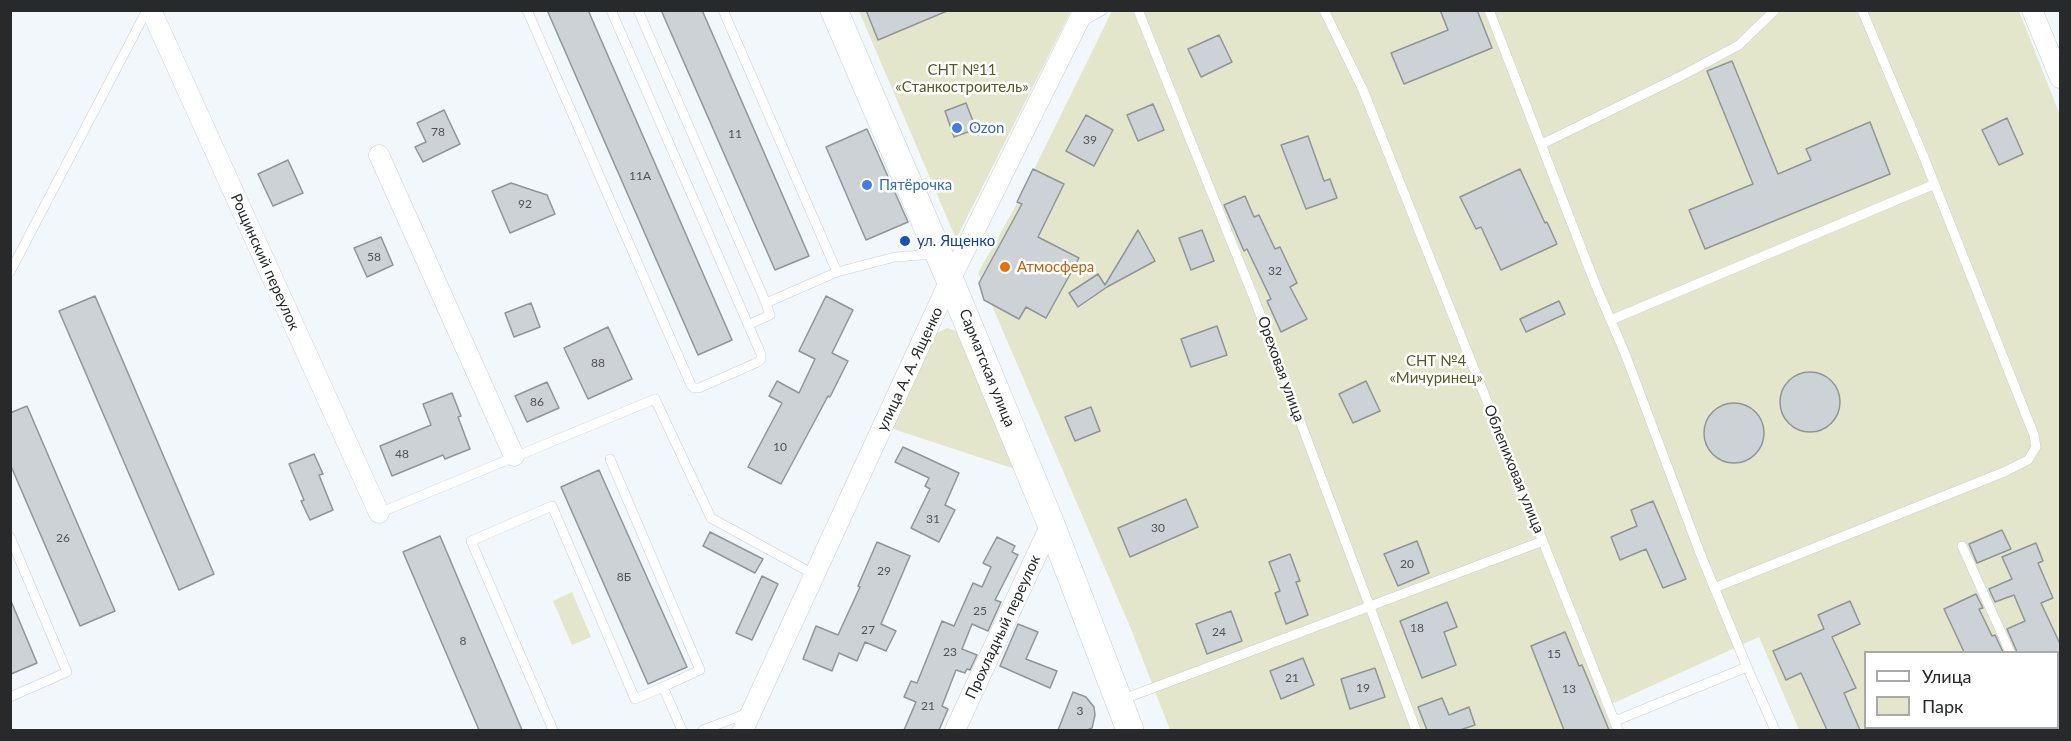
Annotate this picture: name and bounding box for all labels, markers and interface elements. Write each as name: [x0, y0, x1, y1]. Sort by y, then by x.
park label: СНТ №11 «Станкостроитель»: [895, 61, 1029, 96]
place label: Ozon: [969, 119, 1004, 137]
marker: Ozon: [950, 121, 964, 135]
house number: 78: [431, 125, 445, 139]
house number: 11: [728, 127, 742, 141]
house number: 39: [1083, 133, 1097, 147]
house number: 11А: [629, 169, 651, 183]
place label: Пятёрочка: [879, 176, 952, 194]
marker: Пятёрочка: [860, 178, 874, 192]
street label: Рощинский переулок: [227, 191, 303, 333]
house number: 92: [518, 197, 532, 211]
place label: ул. Ященко: [917, 232, 995, 250]
marker: ул. Ященко: [898, 234, 912, 248]
house number: 58: [367, 250, 381, 264]
place label: Атмосфера: [1017, 258, 1094, 276]
marker: Атмосфера: [998, 260, 1012, 274]
house number: 32: [1268, 264, 1282, 278]
street label: улица А. А. Ященко: [873, 304, 947, 434]
street label: Сарматская улица: [955, 306, 1019, 430]
street label: Ореховая улица: [1254, 314, 1308, 424]
park label: СНТ №4 «Мичуринец»: [1389, 352, 1483, 387]
house number: 88: [591, 356, 605, 370]
house number: 86: [530, 395, 544, 409]
street label: Облепиховая улица: [1480, 402, 1548, 536]
house number: 10: [773, 440, 787, 454]
house number: 48: [395, 447, 409, 461]
house number: 31: [926, 512, 940, 526]
house number: 30: [1151, 521, 1165, 535]
house number: 26: [56, 531, 70, 545]
street label: Прохладный переулок: [962, 552, 1044, 702]
house number: 20: [1400, 557, 1414, 571]
house number: 29: [877, 564, 891, 578]
house number: 8Б: [617, 570, 631, 584]
house number: 25: [973, 604, 987, 618]
house number: 18: [1410, 621, 1424, 635]
house number: 27: [861, 623, 875, 637]
house number: 24: [1212, 625, 1226, 639]
house number: 8: [460, 634, 466, 648]
house number: 23: [943, 645, 957, 659]
house number: 15: [1547, 647, 1561, 661]
legend: [1864, 651, 2059, 729]
text: Улица: [1922, 665, 1972, 687]
house number: 21: [1285, 671, 1299, 685]
house number: 19: [1356, 681, 1370, 695]
house number: 13: [1562, 682, 1576, 696]
text: Парк: [1922, 695, 1963, 717]
house number: 21: [921, 699, 935, 713]
house number: 3: [1077, 704, 1083, 718]

